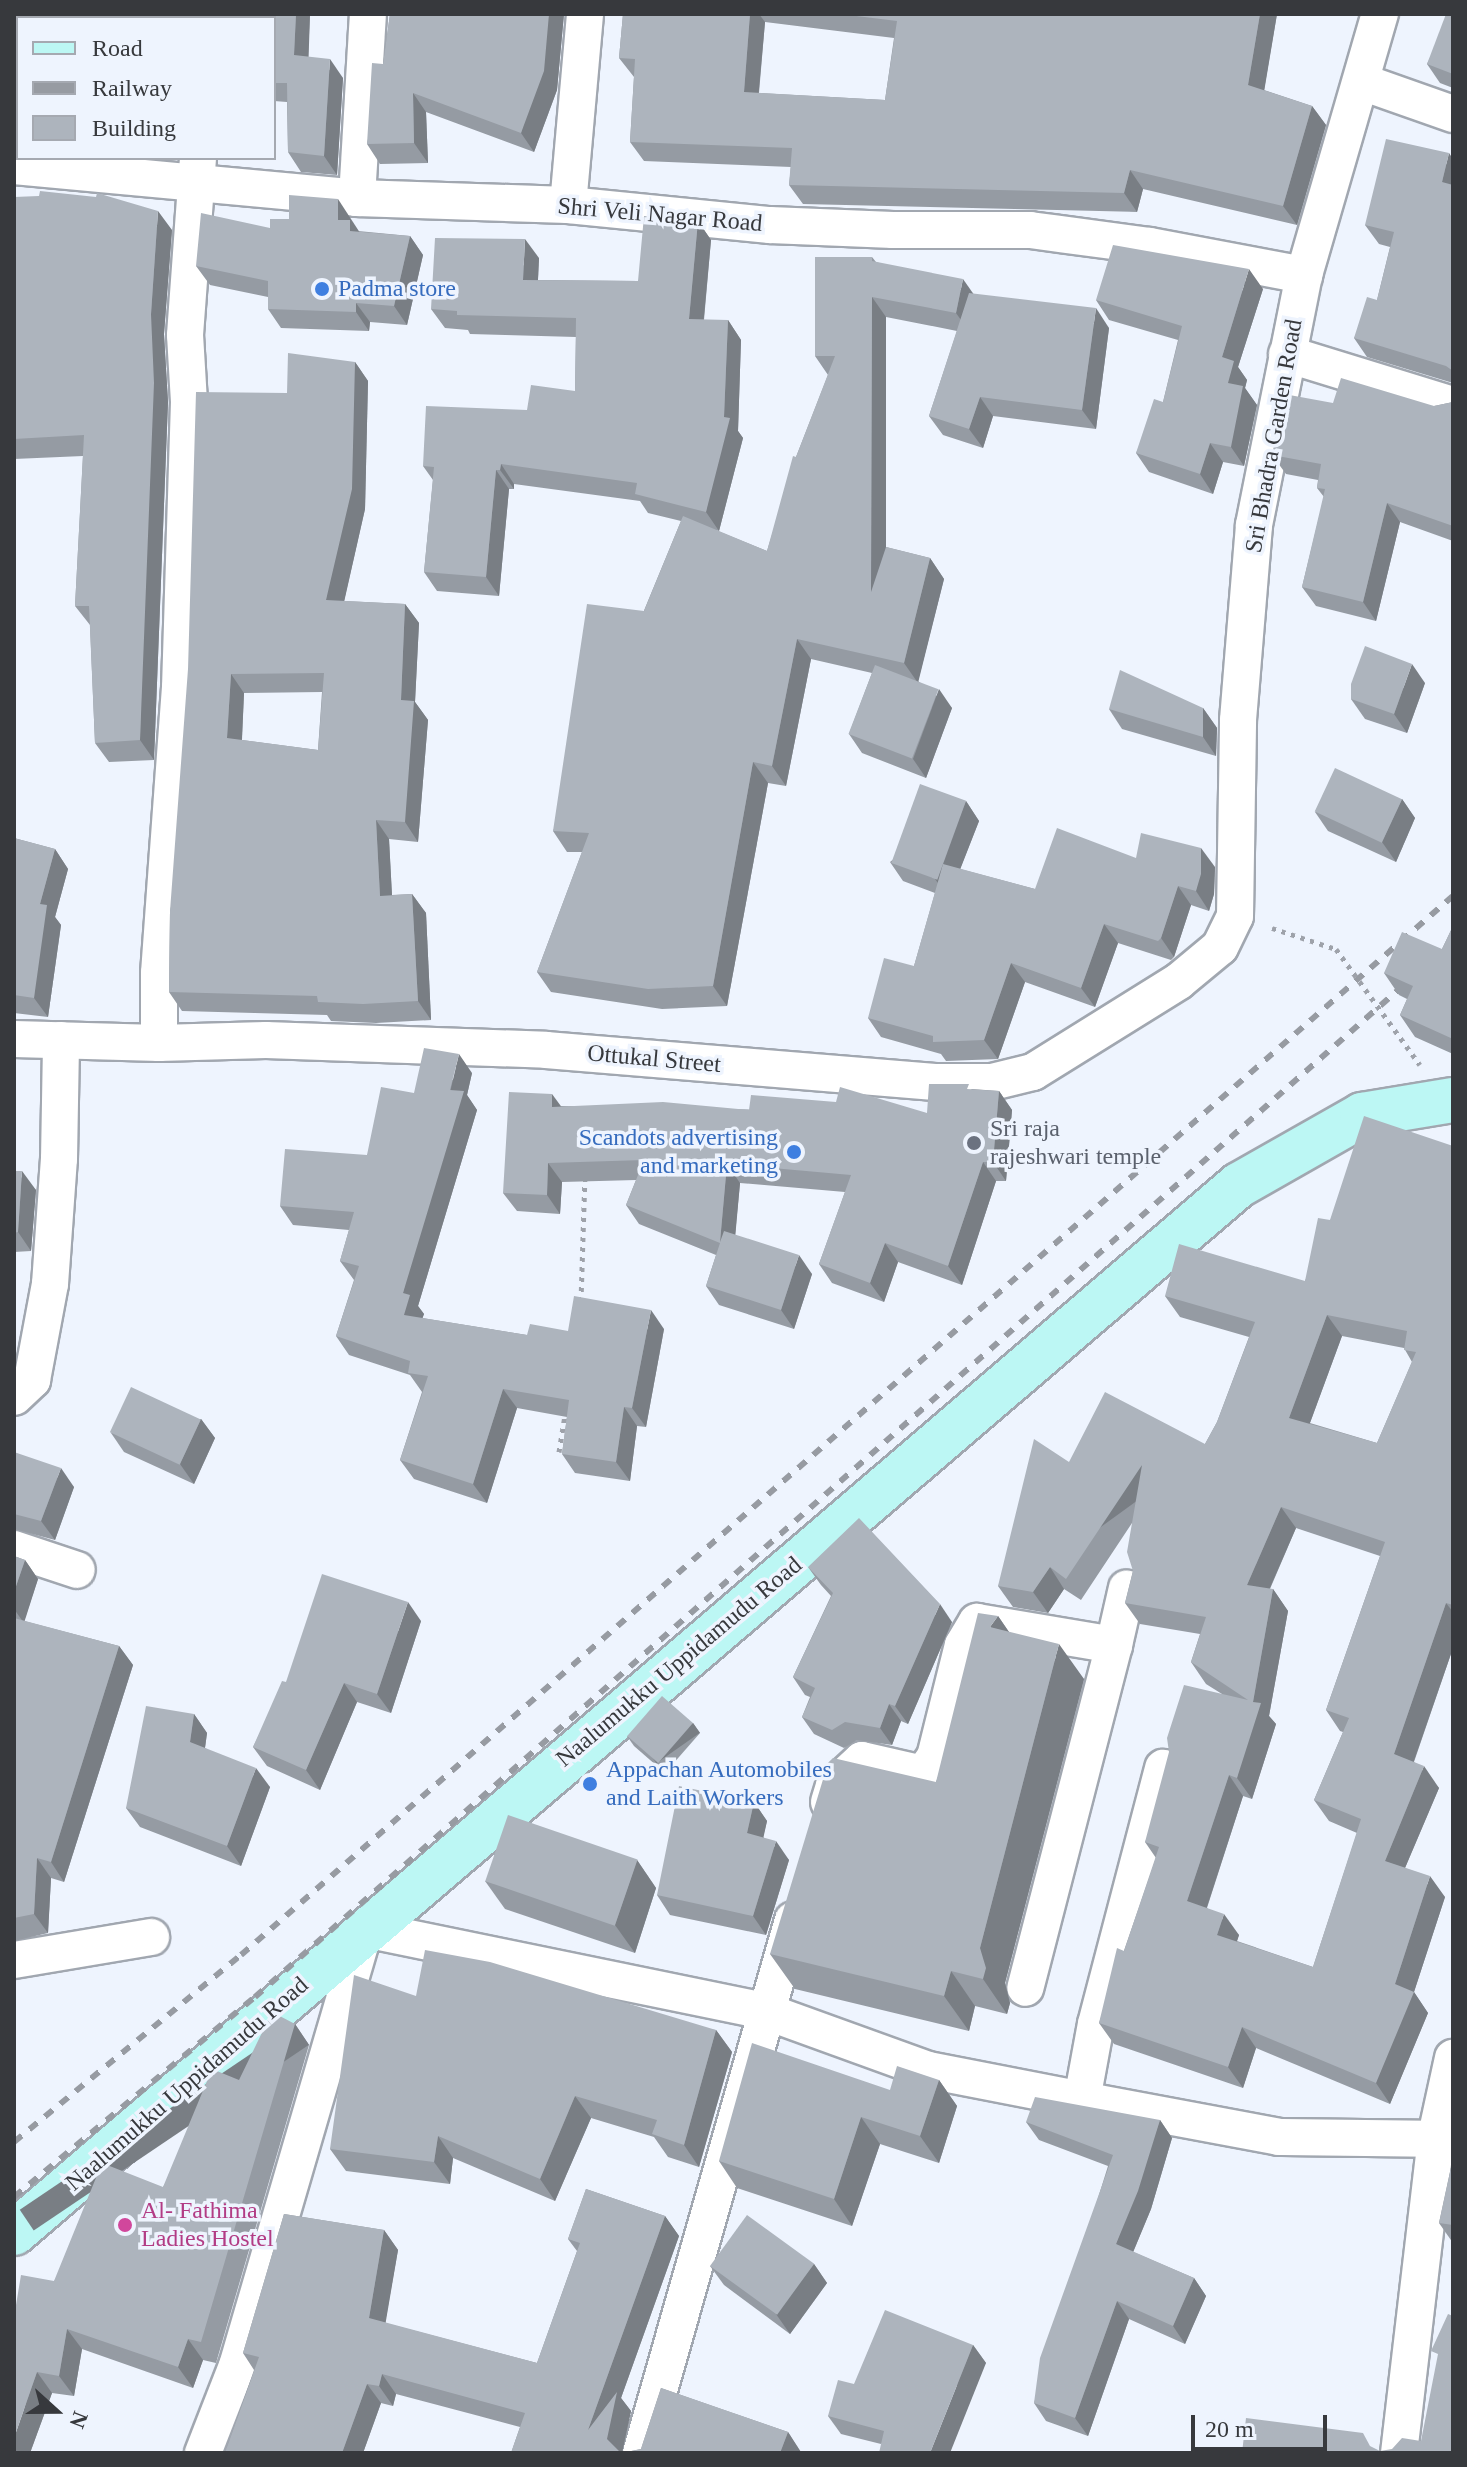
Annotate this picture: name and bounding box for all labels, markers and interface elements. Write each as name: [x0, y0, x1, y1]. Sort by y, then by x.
legend: [16, 16, 276, 160]
text: Road: [92, 35, 143, 61]
text: Railway: [92, 75, 172, 101]
text: Building: [92, 115, 176, 141]
street label: Shri Veli Nagar Road: [556, 192, 764, 238]
place label: Padma store: [338, 275, 456, 303]
marker: Padma store: [313, 280, 331, 298]
street label: Sri Bhadra Garden Road: [1239, 317, 1309, 555]
street label: Ottukal Street: [586, 1039, 722, 1079]
place label: Sri raja rajeshwari temple: [990, 1115, 1161, 1171]
place label: Scandots advertising and marketing: [579, 1124, 778, 1180]
marker: Sri raja rajeshwari temple: [965, 1134, 983, 1152]
marker: Scandots advertising and marketing: [785, 1143, 803, 1161]
street label: Naalumukku Uppidamudu Road: [550, 1551, 808, 1773]
place label: Appachan Automobiles and Laith Workers: [606, 1756, 833, 1812]
marker: Appachan Automobiles and Laith Workers: [581, 1775, 599, 1793]
street label: Naalumukku Uppidamudu Road: [60, 1971, 314, 2197]
place label: Al- Fathima Ladies Hostel: [141, 2197, 274, 2253]
marker: Al- Fathima Ladies Hostel: [116, 2216, 134, 2234]
north arrow: [16, 2371, 96, 2451]
scale bar: [1195, 2399, 1331, 2449]
text: N: [64, 2408, 93, 2432]
text: 20 m: [1205, 2416, 1254, 2442]

